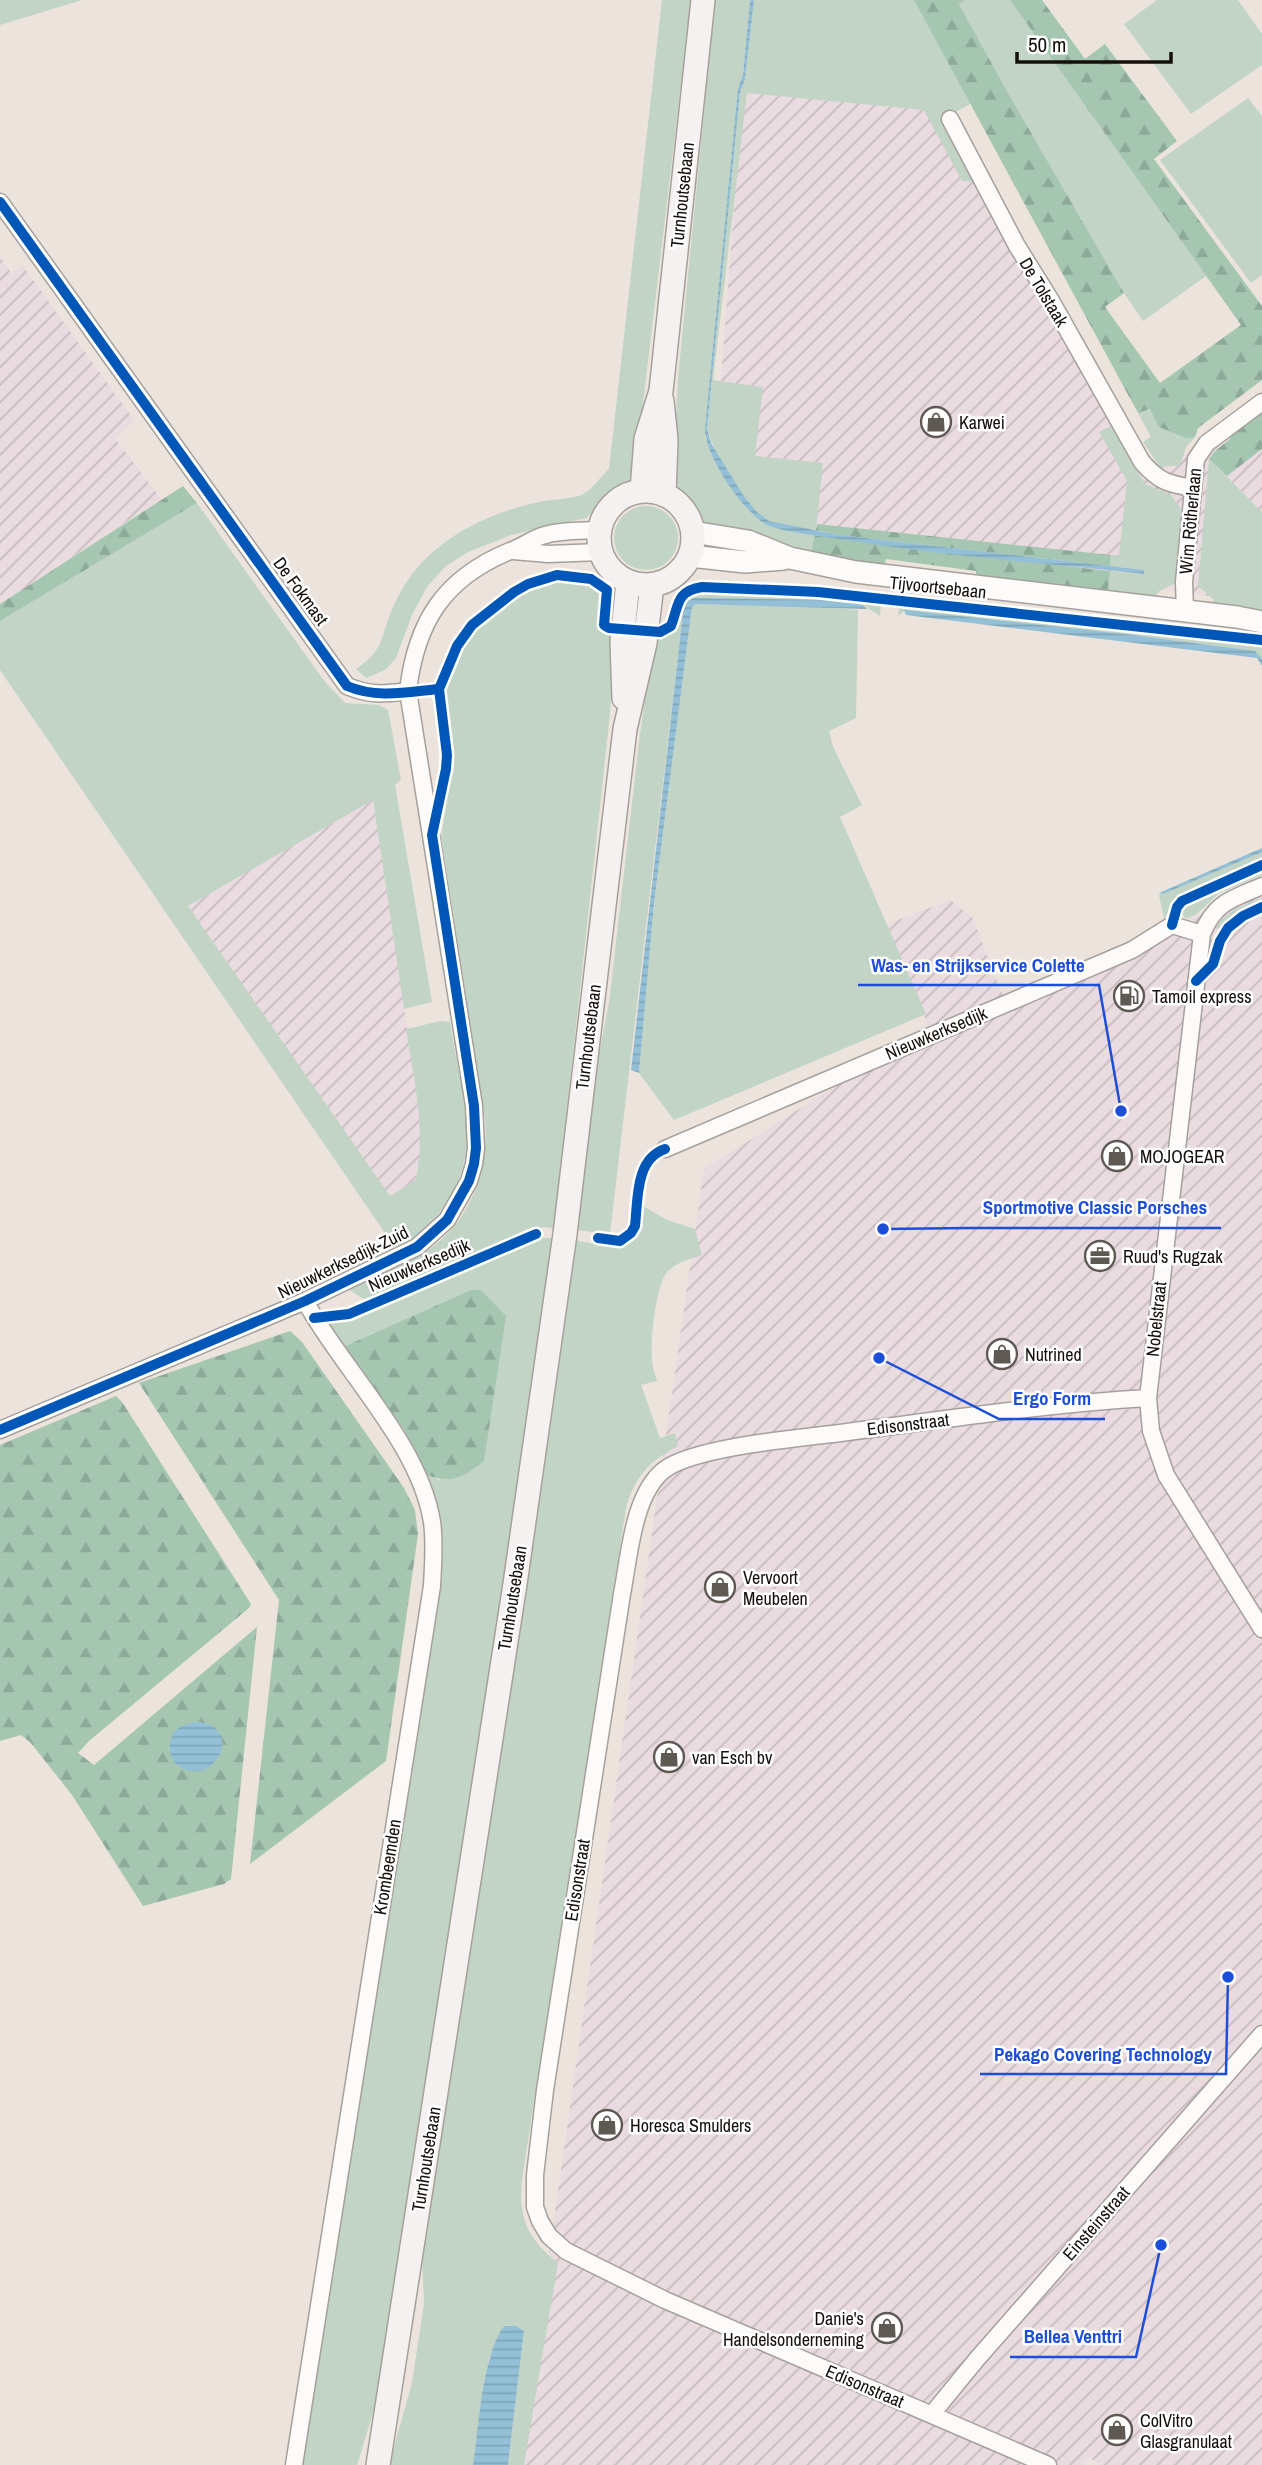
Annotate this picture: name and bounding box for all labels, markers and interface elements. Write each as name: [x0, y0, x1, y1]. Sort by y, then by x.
scale bar: [1017, 21, 1171, 65]
text: 50 m: [1028, 30, 1066, 59]
street label: Turnhoutsebaan: [664, 141, 700, 249]
street label: De Tolstaak: [1013, 253, 1075, 332]
shop icon: Karwei: [919, 405, 953, 439]
place label: Karwei: [959, 410, 1005, 435]
street label: Wim Rötherlaan: [1173, 467, 1207, 575]
street label: De Fokmast: [268, 552, 334, 630]
street label: Tijvoortsebaan: [888, 569, 988, 605]
callout: Was- en Strijkservice Colette: [858, 945, 1099, 985]
text: Was- en Strijkservice Colette: [871, 952, 1085, 978]
fuel station icon: Tamoil express: [1112, 979, 1146, 1013]
street label: Turnhoutsebaan: [569, 983, 607, 1091]
place label: Tamoil express: [1152, 984, 1252, 1009]
street label: Nieuwkerksedijk: [881, 1000, 991, 1066]
shop icon: MOJOGEAR: [1100, 1139, 1134, 1173]
place label: MOJOGEAR: [1140, 1144, 1225, 1169]
callout: Sportmotive Classic Porsches: [969, 1188, 1221, 1228]
text: Sportmotive Classic Porsches: [983, 1194, 1207, 1220]
street label: Nieuwkerksedijk-Zuid: [273, 1219, 413, 1305]
street label: Nieuwkerksedijk: [364, 1232, 474, 1298]
office icon: Ruud's Rugzak: [1083, 1239, 1117, 1273]
place label: Ruud's Rugzak: [1123, 1244, 1223, 1269]
street label: Nobelstraat: [1140, 1280, 1172, 1358]
shop icon: Nutrined: [985, 1337, 1019, 1371]
place label: Nutrined: [1025, 1342, 1082, 1367]
callout: Ergo Form: [999, 1379, 1105, 1419]
text: Ergo Form: [1013, 1385, 1091, 1411]
street label: Edisonstraat: [865, 1407, 951, 1441]
street label: Turnhoutsebaan: [491, 1544, 533, 1652]
place label: Vervoort Meubelen: [743, 1565, 808, 1611]
shop icon: Vervoort Meubelen: [703, 1570, 737, 1604]
shop icon: van Esch bv: [652, 1740, 686, 1774]
place label: van Esch bv: [692, 1745, 773, 1770]
street label: Krombeemden: [367, 1817, 407, 1917]
street label: Edisonstraat: [558, 1837, 596, 1923]
callout: Pekago Covering Technology: [980, 2034, 1226, 2074]
text: Pekago Covering Technology: [994, 2041, 1212, 2067]
street label: Turnhoutsebaan: [405, 2105, 447, 2213]
shop icon: Horesca Smulders: [590, 2108, 624, 2142]
place label: Horesca Smulders: [630, 2113, 751, 2138]
street label: Einsteinstraat: [1057, 2180, 1135, 2266]
place label: Danie's Handelsonderneming: [723, 2306, 865, 2352]
shop icon: Danie's Handelsonderneming: [870, 2311, 904, 2345]
callout: Bellea Venttri: [1010, 2317, 1136, 2357]
text: Bellea Venttri: [1024, 2323, 1122, 2349]
street label: Edisonstraat: [822, 2358, 908, 2414]
place label: ColVitro Glasgranulaat: [1140, 2408, 1232, 2454]
shop icon: ColVitro Glasgranulaat: [1100, 2413, 1134, 2447]

